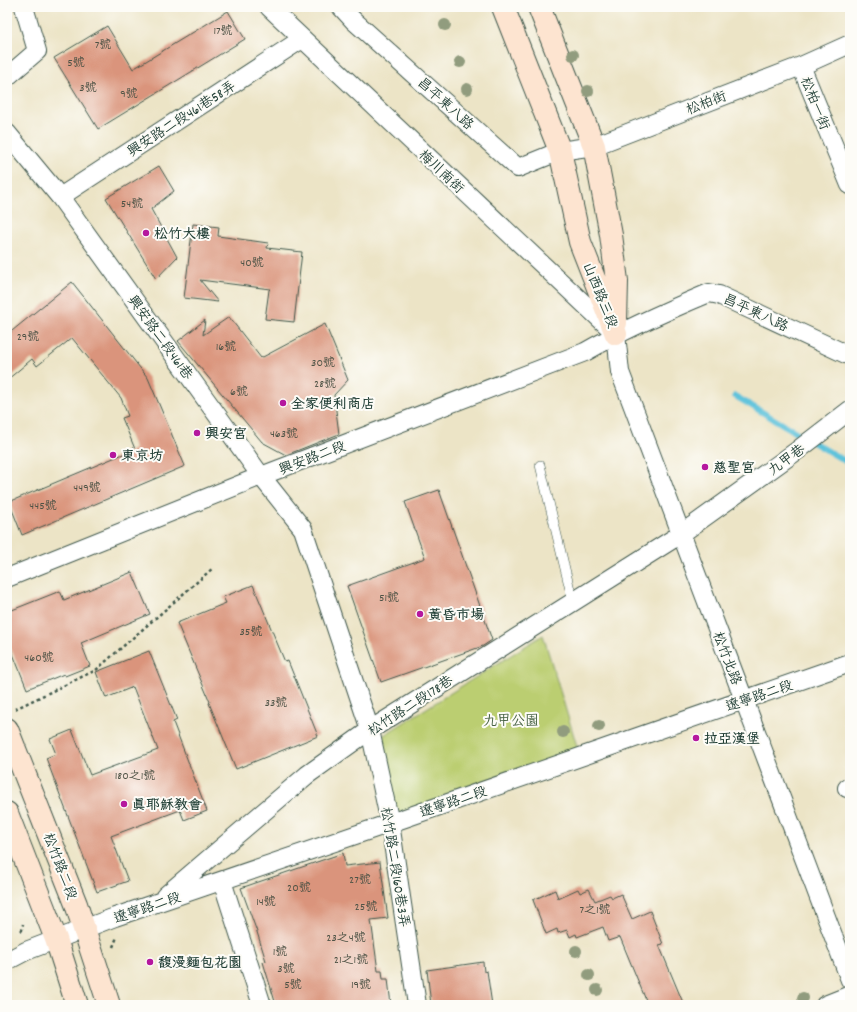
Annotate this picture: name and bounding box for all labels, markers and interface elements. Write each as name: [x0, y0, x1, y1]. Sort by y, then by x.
house number: 17號: [213, 23, 233, 40]
house number: 7號: [95, 37, 111, 54]
house number: 5號: [67, 55, 85, 72]
street label: 昌平東八路: [412, 74, 477, 135]
street label: 松柏一街: [794, 74, 834, 133]
street label: 興安路二段461巷58弄: [124, 77, 240, 162]
house number: 3號: [79, 80, 97, 97]
house number: 9號: [120, 86, 138, 103]
street label: 松柏街: [684, 87, 730, 121]
street label: 梅川南街: [413, 146, 468, 199]
house number: 54號: [121, 196, 143, 213]
place label: 松竹大樓: [154, 225, 210, 245]
marker: 松竹大樓: [141, 228, 151, 238]
house number: 40號: [240, 255, 264, 272]
street label: 山西路三段: [577, 260, 622, 332]
street label: 昌平東八路: [719, 290, 791, 338]
street label: 興安路二段461巷: [122, 292, 197, 385]
house number: 29號: [17, 329, 39, 346]
house number: 16號: [216, 339, 236, 356]
house number: 30號: [311, 355, 335, 372]
house number: 28號: [314, 376, 336, 393]
house number: 6號: [230, 384, 248, 401]
place label: 全家便利商店: [291, 395, 375, 415]
marker: 全家便利商店: [278, 398, 288, 408]
place label: 興安宮: [205, 425, 247, 445]
house number: 463號: [270, 426, 298, 443]
marker: 興安宮: [192, 428, 202, 438]
street label: 興安路二段: [276, 437, 349, 481]
street label: 九甲巷: [764, 440, 811, 481]
place label: 東京坊: [121, 447, 163, 467]
marker: 東京坊: [108, 450, 118, 460]
place label: 慈聖宮: [713, 459, 755, 479]
marker: 慈聖宮: [700, 462, 710, 472]
house number: 449號: [73, 480, 101, 497]
house number: 445號: [29, 498, 57, 515]
house number: 51號: [379, 590, 399, 607]
place label: 黃昏市場: [428, 606, 484, 626]
marker: 黃昏市場: [415, 609, 425, 619]
house number: 35號: [240, 624, 262, 641]
street label: 松竹北路: [707, 629, 746, 688]
house number: 460號: [24, 650, 54, 667]
street label: 松竹路二段178巷: [365, 671, 458, 742]
street label: 遼寧路二段: [723, 676, 796, 718]
house number: 33號: [265, 695, 287, 712]
park label: 九甲公園: [483, 712, 539, 732]
place label: 拉亞漢堡: [704, 730, 760, 750]
marker: 拉亞漢堡: [691, 733, 701, 743]
house number: 180之1號: [115, 768, 155, 785]
street label: 遼寧路二段: [417, 782, 490, 824]
place label: 真耶穌教會: [132, 796, 202, 816]
marker: 真耶穌教會: [119, 799, 129, 809]
street label: 松竹路二段160巷3弄: [375, 806, 413, 929]
street label: 松竹路二段: [37, 830, 81, 903]
house number: 27號: [349, 872, 371, 889]
house number: 20號: [287, 880, 311, 897]
street label: 遼寧路二段: [111, 888, 184, 930]
house number: 14號: [256, 894, 276, 911]
house number: 25號: [355, 899, 377, 916]
house number: 7之1號: [579, 902, 611, 919]
house number: 23之4號: [326, 930, 366, 947]
house number: 1號: [273, 944, 287, 961]
house number: 21之1號: [334, 952, 368, 969]
place label: 馥漫麵包花園: [158, 954, 242, 974]
marker: 馥漫麵包花園: [145, 957, 155, 967]
house number: 3號: [277, 961, 295, 978]
house number: 5號: [284, 977, 302, 994]
house number: 19號: [351, 977, 371, 994]

